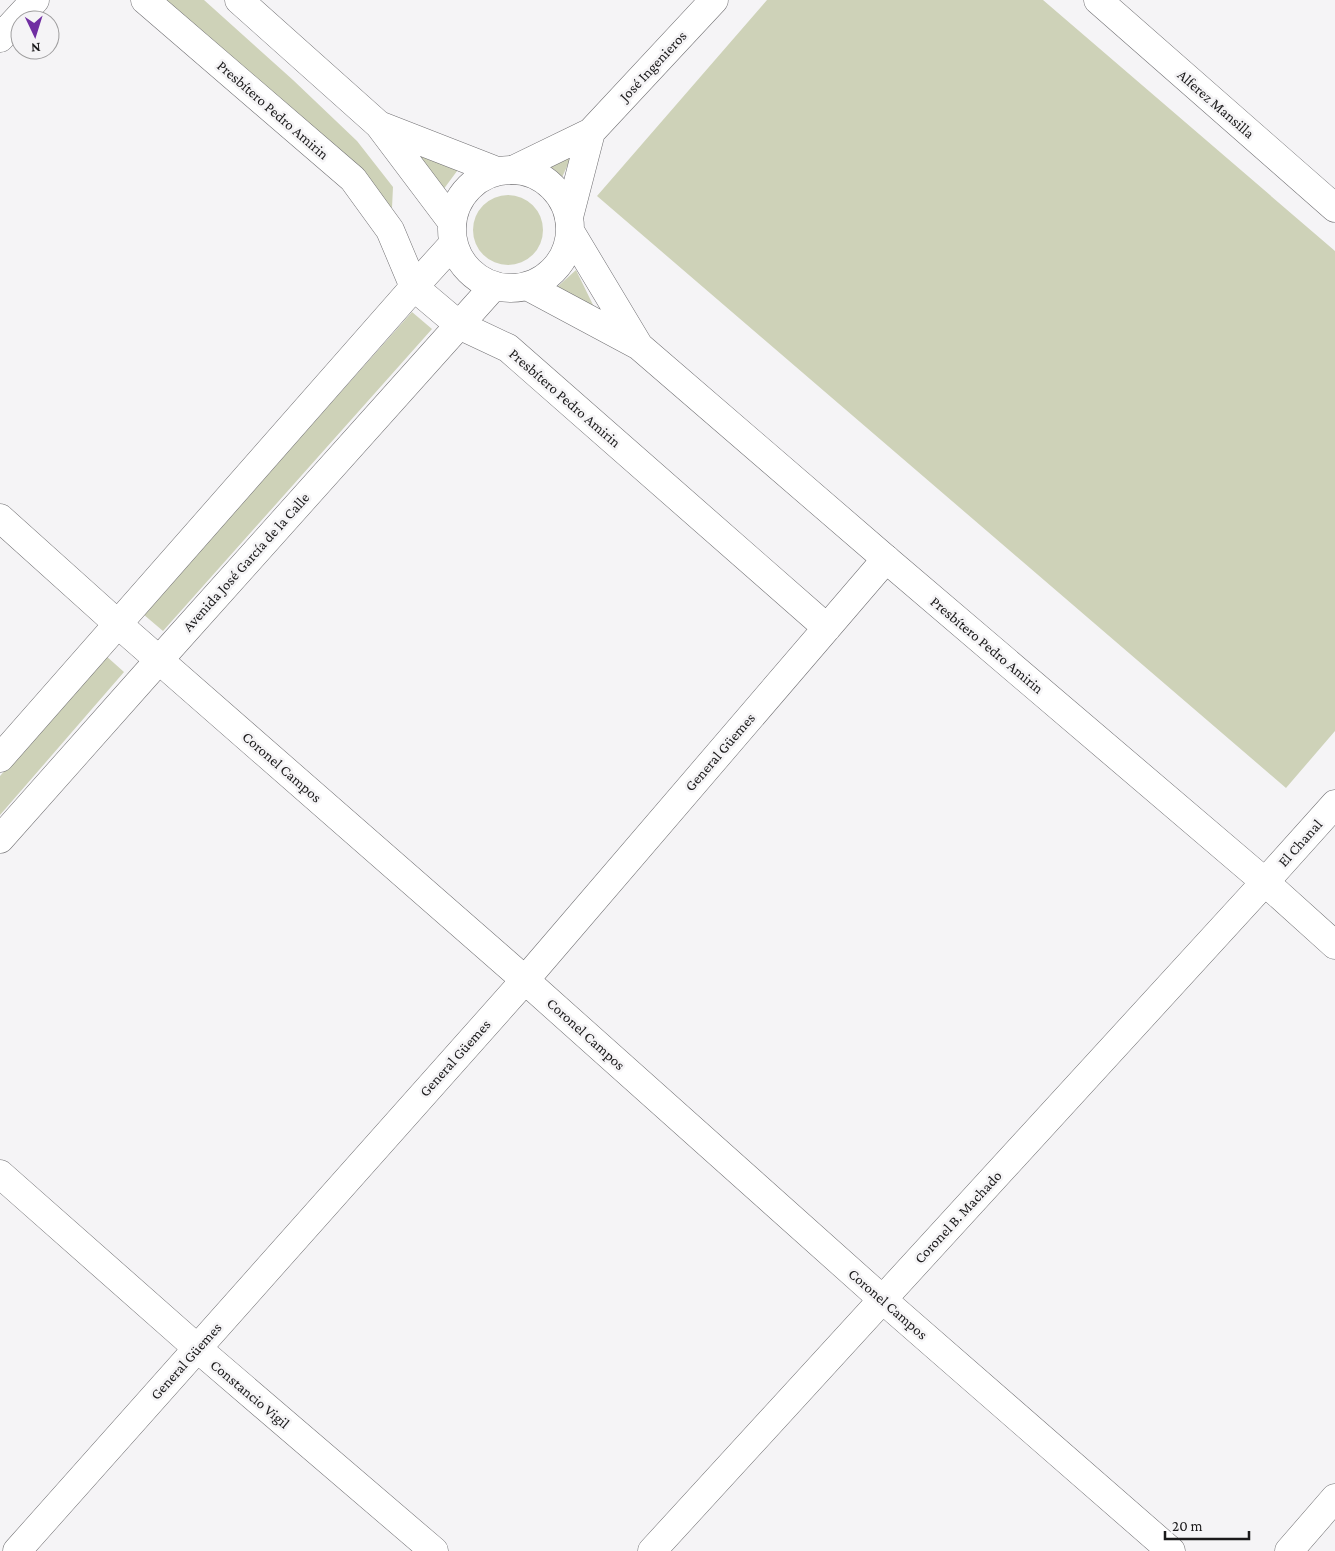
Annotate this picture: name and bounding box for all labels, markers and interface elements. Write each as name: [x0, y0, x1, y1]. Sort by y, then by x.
north arrow: [10, 10, 60, 60]
street label: José Ingenieros: [615, 27, 690, 107]
text: N: [30, 40, 41, 56]
street label: Presbítero Pedro Amirin: [214, 57, 332, 163]
street label: Alferez Mansilla: [1174, 66, 1258, 142]
street label: Presbítero Pedro Amirin: [506, 345, 624, 451]
street label: Avenida José García de la Calle: [180, 489, 313, 635]
street label: Presbítero Pedro Amirin: [927, 593, 1047, 697]
street label: General Güemes: [682, 710, 758, 794]
street label: Coronel Campos: [239, 728, 325, 806]
street label: El Chanal: [1275, 816, 1325, 870]
street label: Coronel Campos: [543, 995, 628, 1074]
street label: General Güemes: [416, 1016, 494, 1100]
street label: Coronel B. Machado: [911, 1168, 1005, 1266]
street label: Coronel Campos: [845, 1265, 931, 1343]
street label: General Güemes: [147, 1319, 225, 1403]
street label: Constancio Vigil: [207, 1356, 293, 1432]
scale bar: [1165, 1508, 1249, 1540]
text: 20 m: [1172, 1518, 1203, 1534]

